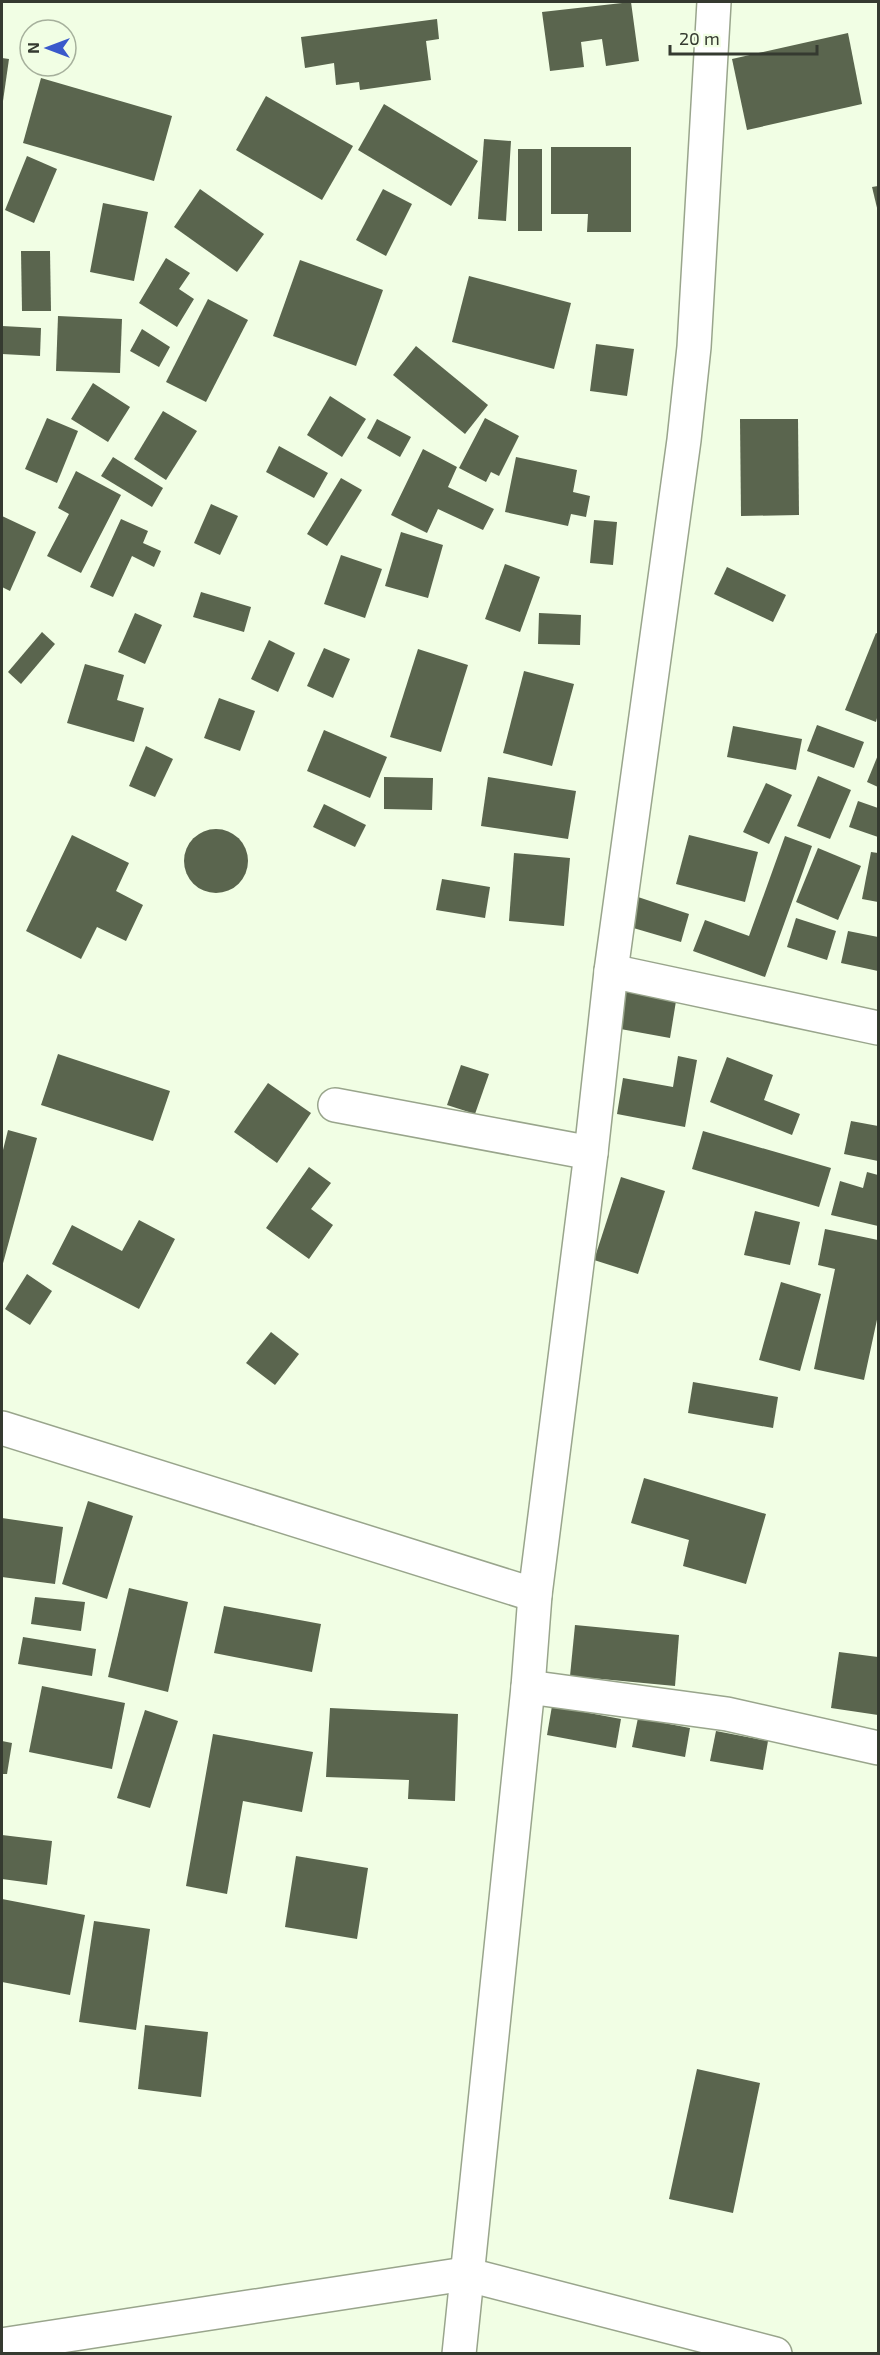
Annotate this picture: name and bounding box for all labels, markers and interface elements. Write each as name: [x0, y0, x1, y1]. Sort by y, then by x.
north arrow: [18, 18, 78, 78]
scale bar: [670, 18, 817, 56]
text: 20 m: [679, 27, 720, 49]
text: N: [23, 42, 42, 54]

